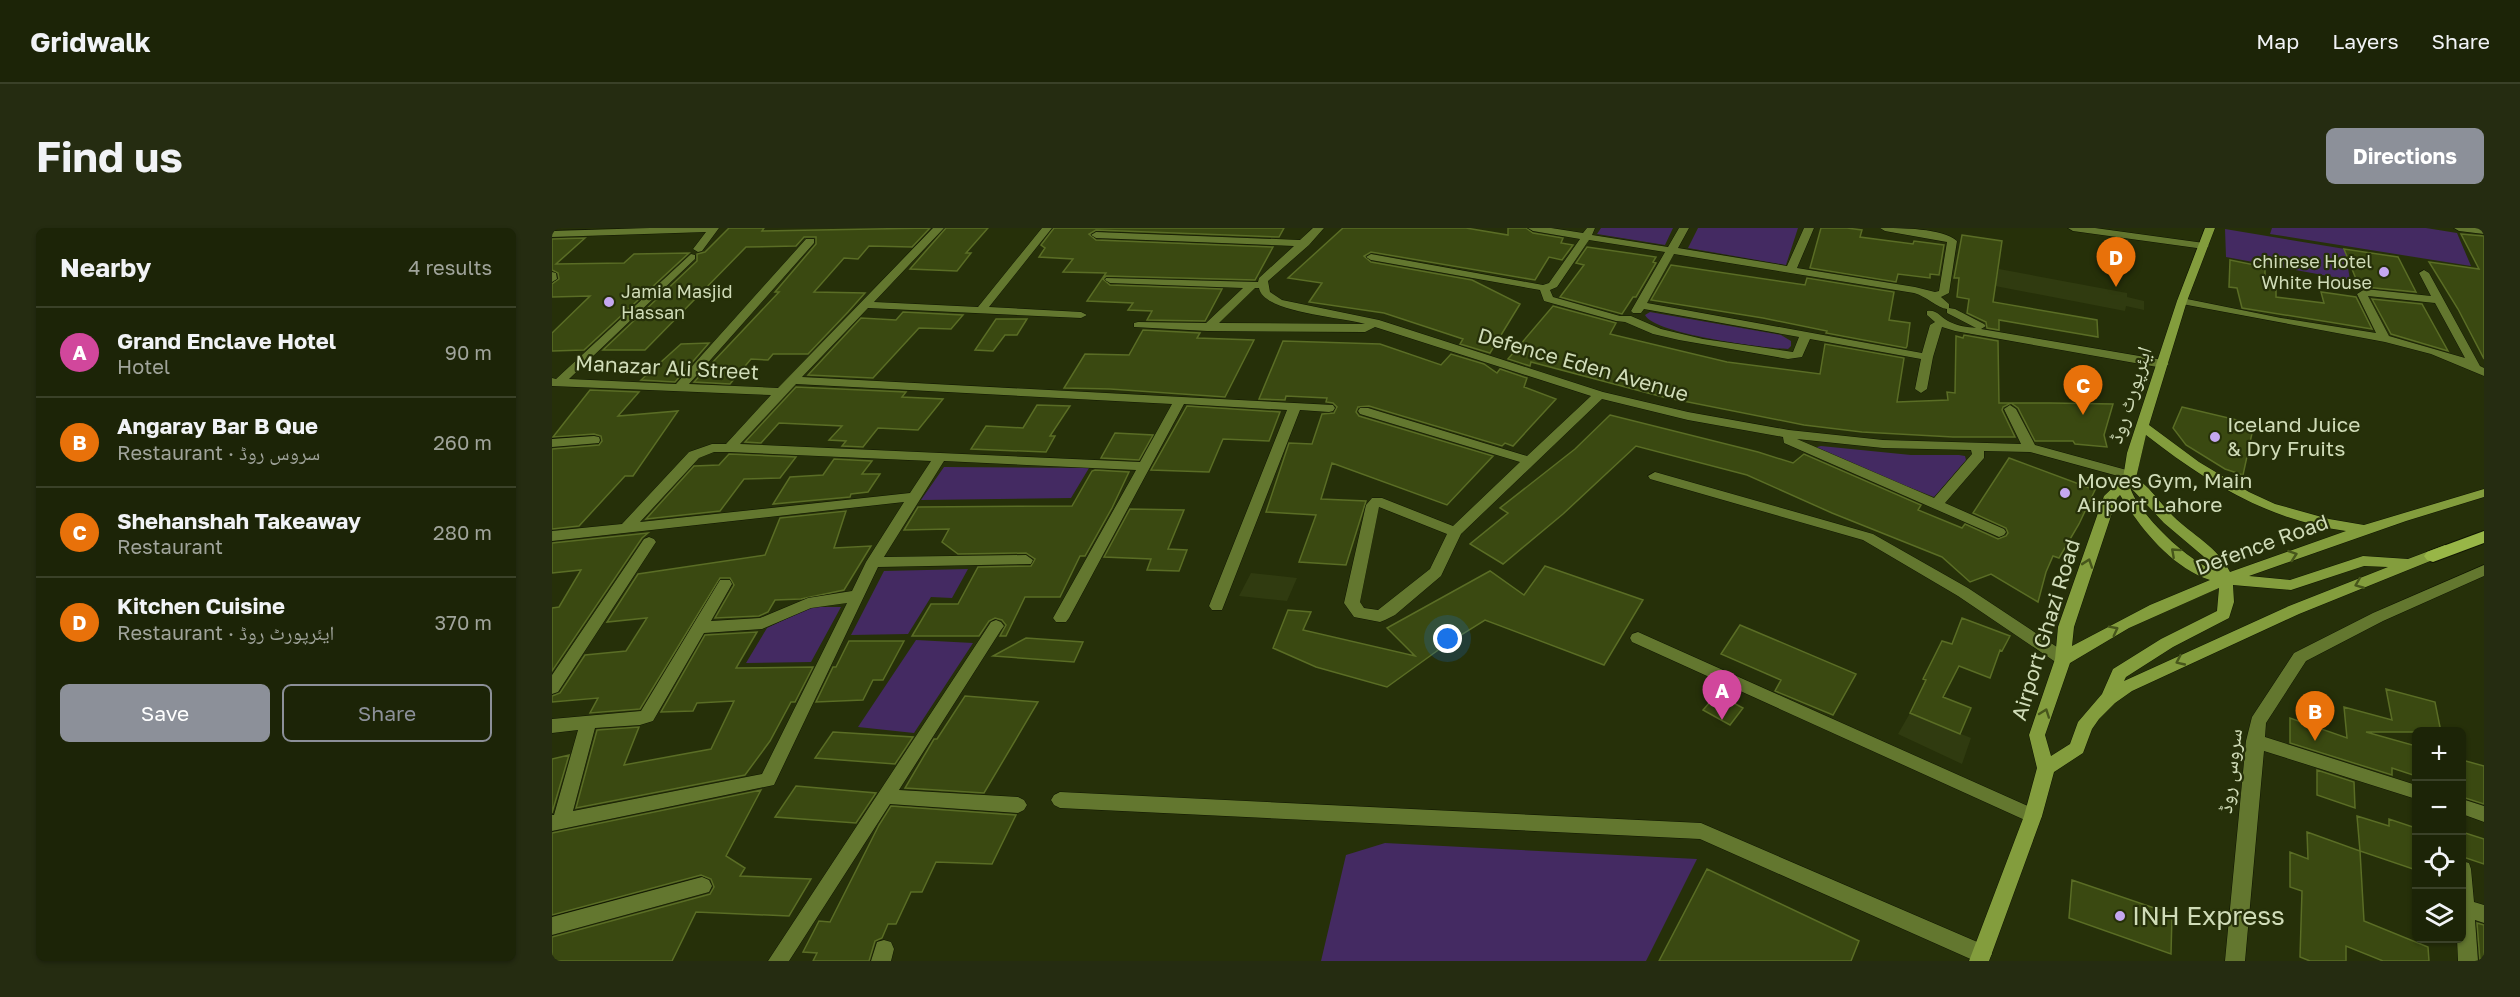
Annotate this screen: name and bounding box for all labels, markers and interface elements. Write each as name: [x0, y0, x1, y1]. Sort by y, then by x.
text: Gridwalk: [30, 25, 151, 58]
text: Map: [2256, 28, 2299, 54]
text: Layers: [2332, 28, 2399, 54]
text: Share: [2432, 28, 2490, 54]
button: Directions: [2326, 128, 2484, 184]
text: Find us: [36, 131, 183, 181]
pin: D: [2096, 238, 2136, 287]
place label: chinese Hotel White House: [2252, 250, 2372, 293]
text: Nearby: [60, 252, 151, 283]
text: 4 results: [408, 255, 492, 279]
marker: chinese Hotel White House: [2377, 265, 2391, 279]
place label: Jamia Masjid Hassan: [621, 280, 733, 323]
marker: Jamia Masjid Hassan: [602, 295, 616, 309]
street label: Defence Eden Avenue: [1475, 321, 1692, 407]
text: Grand Enclave Hotel: [117, 327, 336, 354]
text: A: [72, 340, 87, 364]
text: 90 m: [445, 340, 492, 364]
street label: ایئرپورٹ روڈ: [2101, 343, 2157, 446]
street label: Manazar Ali Street: [574, 349, 760, 385]
text: Hotel: [117, 354, 170, 378]
pin: C: [2064, 366, 2102, 415]
place label: Iceland Juice & Dry Fruits: [2227, 411, 2361, 461]
text: Angaray Bar B Que: [117, 412, 318, 439]
text: B: [72, 430, 87, 454]
text: 260 m: [433, 430, 492, 454]
marker: Iceland Juice & Dry Fruits: [2208, 430, 2222, 444]
text: Restaurant · سروس روڈ: [117, 440, 320, 464]
place label: Moves Gym, Main Airport Lahore: [2077, 467, 2252, 517]
marker: Moves Gym, Main Airport Lahore: [2058, 486, 2072, 500]
text: Shehanshah Takeaway: [117, 507, 361, 534]
street label: Defence Road: [2192, 508, 2332, 580]
text: C: [72, 520, 87, 544]
text: 280 m: [433, 520, 492, 544]
text: Restaurant: [117, 534, 223, 558]
street label: Airport Ghazi Road: [2005, 536, 2085, 724]
one-way arrow: [2171, 549, 2182, 560]
one-way arrow: [2287, 549, 2298, 562]
one-way arrow: [2081, 558, 2094, 569]
one-way arrow: [2355, 577, 2366, 589]
text: Kitchen Cuisine: [117, 592, 285, 619]
text: D: [72, 610, 87, 634]
text: 370 m: [435, 610, 492, 634]
text: Restaurant · ایئرپورٹ روڈ: [117, 620, 334, 644]
your location: [1433, 624, 1462, 653]
one-way arrow: [2107, 626, 2118, 637]
one-way arrow: [2175, 653, 2186, 665]
pin: A: [1702, 670, 1742, 720]
button: Save: [60, 684, 270, 742]
button: Share: [282, 684, 492, 742]
pin: B: [2296, 692, 2334, 741]
one-way arrow: [2037, 709, 2050, 719]
street label: سروس روڈ: [2211, 727, 2248, 815]
map controls: [2412, 727, 2466, 943]
button: +: [2412, 727, 2466, 781]
button: −: [2412, 781, 2466, 835]
button: locate: [2412, 835, 2466, 889]
button: layers: [2412, 889, 2466, 943]
place label: INH Express: [2132, 900, 2285, 931]
marker: INH Express: [2113, 909, 2127, 923]

